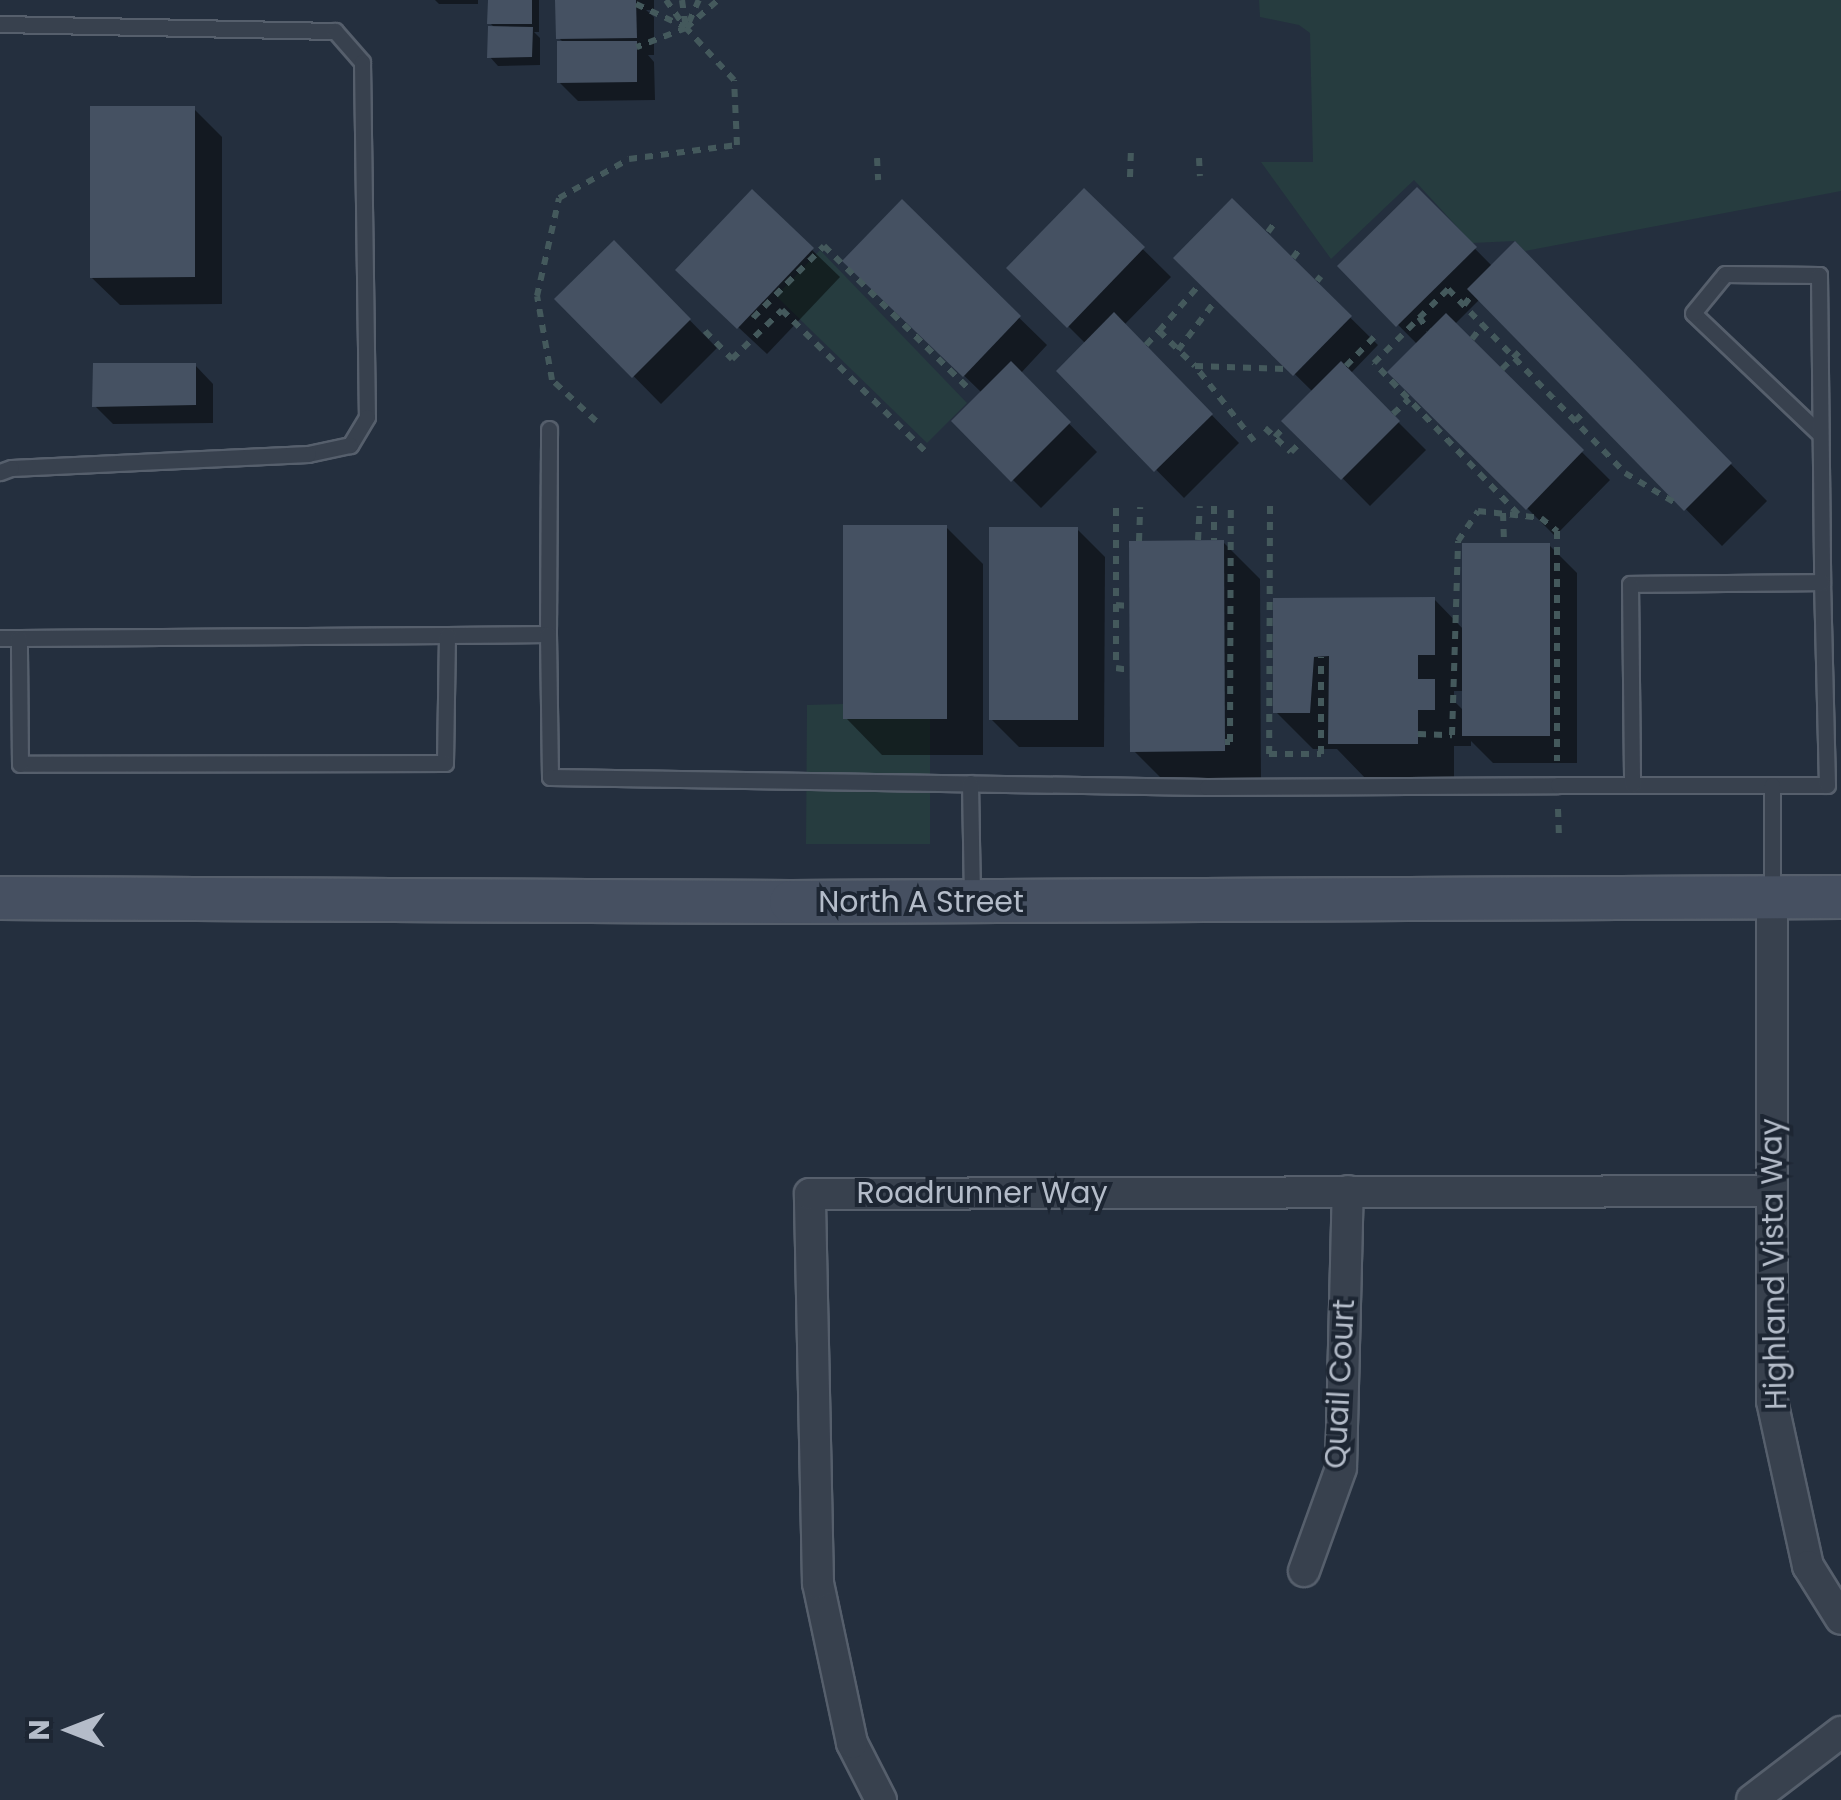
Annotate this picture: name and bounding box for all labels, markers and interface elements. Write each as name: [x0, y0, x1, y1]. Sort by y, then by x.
street label: North A Street: [818, 884, 1024, 920]
street label: Highland Vista Way: [1753, 1118, 1795, 1410]
street label: Roadrunner Way: [856, 1175, 1108, 1211]
street label: Quail Court: [1318, 1298, 1362, 1470]
north arrow: [20, 1680, 120, 1780]
text: N: [20, 1719, 59, 1741]

